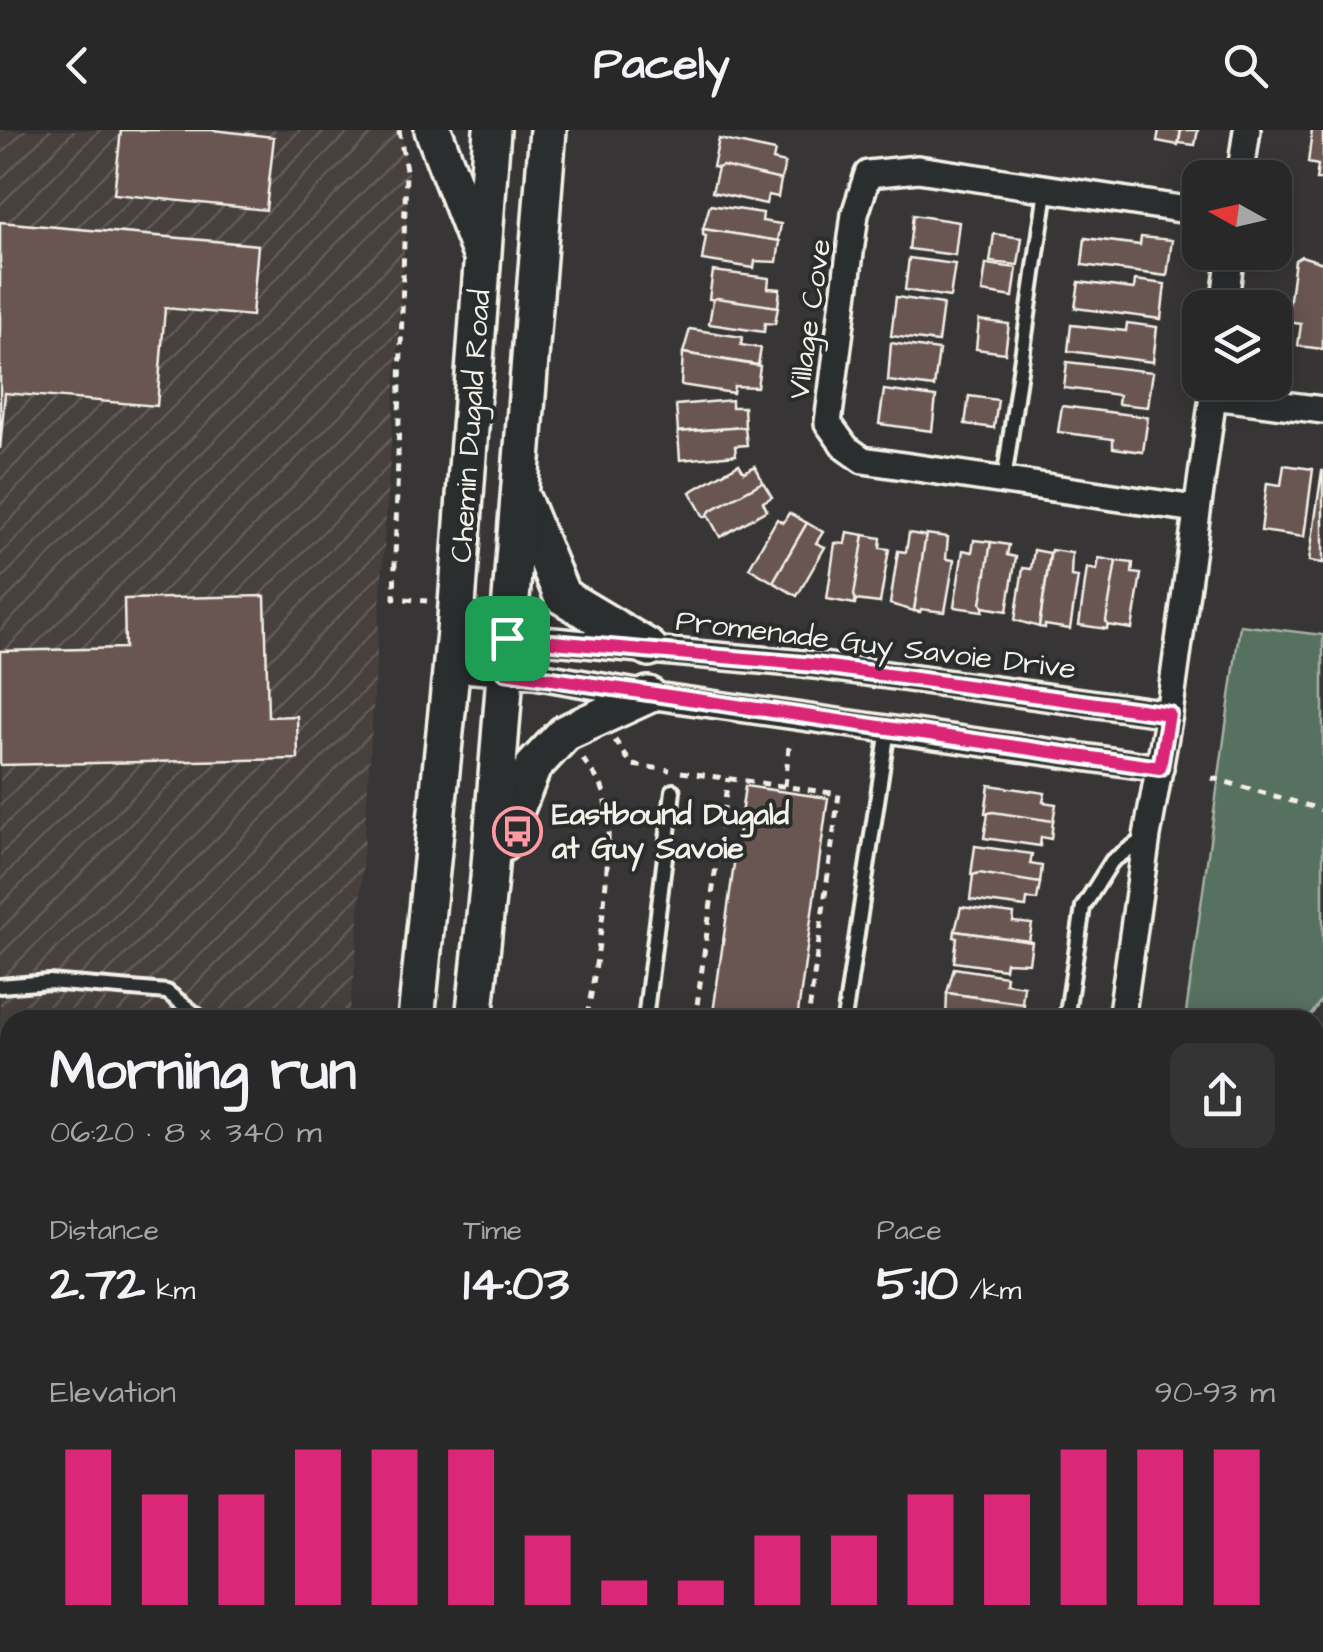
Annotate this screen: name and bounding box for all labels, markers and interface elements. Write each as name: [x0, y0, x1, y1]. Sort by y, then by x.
text: Pacely: [593, 34, 730, 96]
icon: back: [50, 38, 105, 93]
icon: search: [1218, 38, 1273, 93]
north arrow: [1182, 160, 1292, 270]
map controls: [1182, 160, 1292, 400]
street label: Village Cove: [778, 236, 843, 402]
street label: Chemin Dugald Road: [441, 288, 502, 564]
button: layers: [1182, 290, 1292, 400]
pin: [465, 596, 550, 681]
street label: Promenade Guy Savoie Drive: [673, 600, 1078, 691]
icon: arrive: [480, 611, 535, 666]
place label: Eastbound Dugald at Guy Savoie: [552, 794, 790, 872]
bus stop icon: Eastbound Dugald at Guy Savoie: [491, 805, 543, 857]
text: Morning run: [50, 1034, 356, 1110]
button: share: [1170, 1043, 1275, 1148]
text: 06:20 · 8 × 340 m: [50, 1110, 322, 1155]
text: Distance: [50, 1211, 159, 1250]
text: Time: [463, 1211, 522, 1250]
text: Pace: [877, 1211, 942, 1250]
text: 2.72: [50, 1250, 145, 1319]
text: 14:03: [463, 1250, 569, 1319]
text: 5:10: [877, 1250, 958, 1319]
text: km: [145, 1271, 195, 1310]
text: /km: [958, 1271, 1021, 1310]
text: Elevation: [50, 1370, 176, 1415]
text: 90–93 m: [1154, 1370, 1275, 1415]

